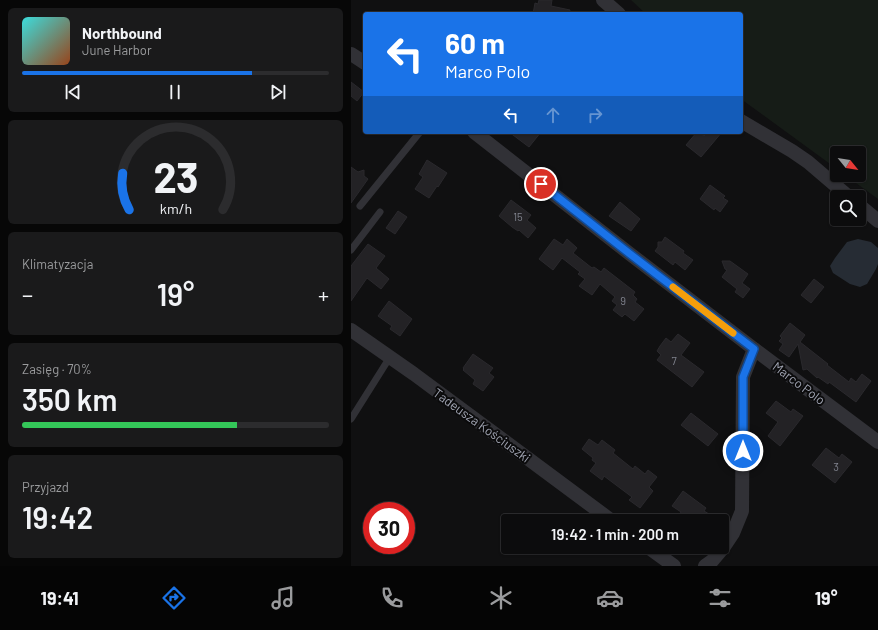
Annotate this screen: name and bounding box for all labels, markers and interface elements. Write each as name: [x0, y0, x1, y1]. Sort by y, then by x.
text: Northbound: [82, 24, 162, 42]
text: 60 m: [445, 26, 505, 60]
icon: left: [379, 28, 431, 80]
text: June Harbor: [82, 42, 152, 58]
text: Marco Polo: [445, 60, 530, 82]
icon: previous: [62, 81, 84, 103]
icon: pause: [164, 81, 186, 103]
icon: next: [267, 81, 289, 103]
icon: left: [500, 104, 522, 126]
icon: ahead: [542, 104, 564, 126]
icon: right: [584, 104, 606, 126]
north arrow: [830, 146, 866, 182]
map controls: [830, 146, 866, 226]
text: 23: [153, 150, 198, 200]
pin: [524, 167, 558, 201]
icon: arrive: [530, 173, 552, 195]
button: search: [830, 190, 866, 226]
text: km/h: [159, 199, 192, 216]
house number: 15: [513, 210, 523, 223]
text: Klimatyzacja: [22, 256, 93, 272]
text: 19°: [157, 276, 194, 312]
text: −: [22, 281, 33, 307]
text: +: [318, 281, 329, 307]
house number: 9: [620, 294, 626, 307]
house number: 7: [671, 354, 677, 367]
street label: Marco Polo: [770, 358, 828, 408]
text: Zasięg · 70%: [22, 361, 92, 377]
text: 350 km: [22, 381, 117, 417]
street label: Tadeusza Kościuszki: [430, 384, 534, 466]
position arrow: [722, 430, 764, 472]
house number: 3: [833, 460, 839, 473]
text: Przyjazd: [22, 479, 69, 495]
text: 19:42: [22, 499, 93, 535]
speed limit sign: 30: [363, 502, 415, 554]
text: 19:42 · 1 min · 200 m: [551, 525, 679, 543]
icon: directions: [160, 584, 188, 612]
icon: music: [269, 584, 297, 612]
icon: phone: [378, 584, 406, 612]
icon: climate: [487, 584, 515, 612]
icon: car: [596, 584, 624, 612]
icon: filters: [706, 584, 734, 612]
text: 19:41: [41, 587, 79, 609]
text: 19°: [815, 587, 837, 609]

